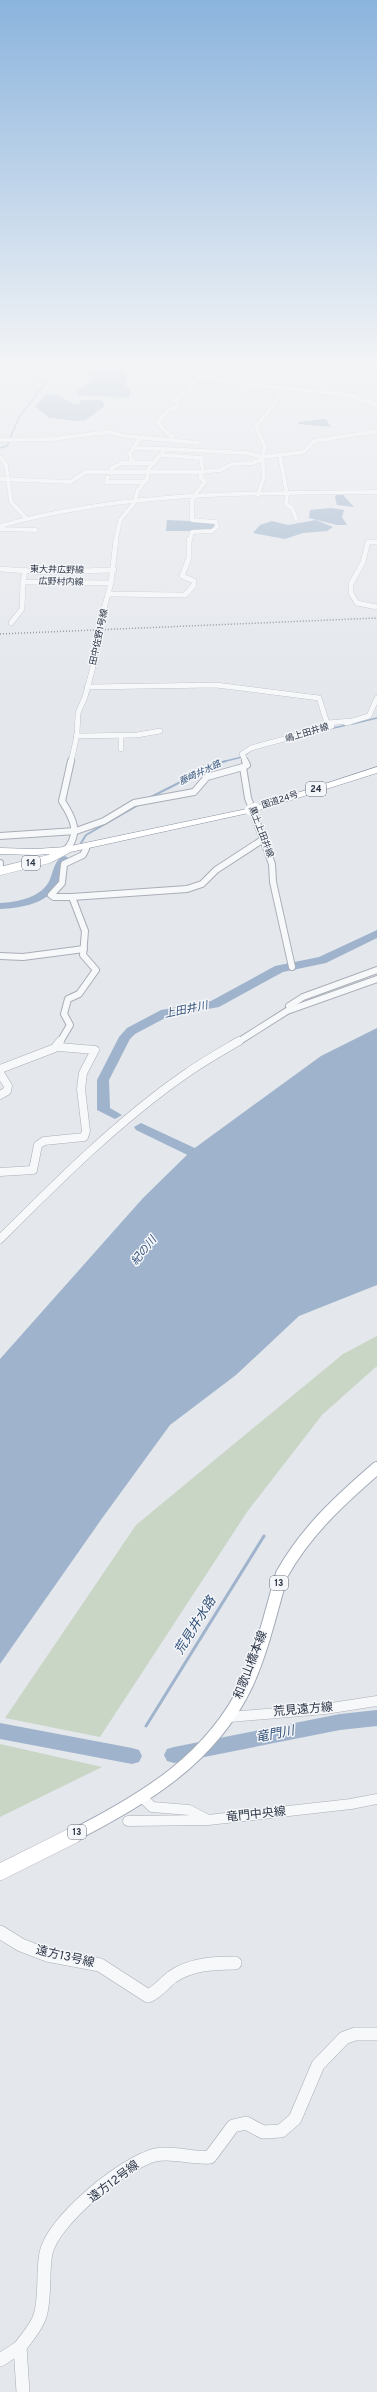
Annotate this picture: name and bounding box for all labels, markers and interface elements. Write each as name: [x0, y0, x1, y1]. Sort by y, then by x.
street label: 東大井広野線: [30, 564, 85, 576]
street label: 広野村内線: [38, 575, 85, 588]
street label: 田中佐野1号線: [88, 607, 111, 666]
street label: 嶋上田井線: [284, 720, 331, 745]
water label: 藤崎井水路: [177, 758, 224, 787]
road number: 24: [306, 782, 326, 796]
street label: 国道24号: [260, 789, 300, 811]
street label: 黒土上田井線: [246, 805, 276, 860]
road number: 14: [22, 856, 40, 870]
water label: 上田井川: [163, 998, 210, 1021]
water label: 紀の川: [128, 1233, 160, 1268]
road number: 13: [270, 1576, 288, 1590]
water label: 荒見井水路: [172, 1593, 221, 1658]
street label: 和歌山橋本線: [231, 1629, 271, 1701]
street label: 荒見遠方線: [272, 1699, 334, 1721]
water label: 竜門川: [254, 1723, 298, 1747]
street label: 竜門中央線: [225, 1804, 287, 1826]
road number: 13: [68, 1825, 86, 1839]
street label: 遠方13号線: [34, 1942, 96, 1972]
street label: 遠方12号線: [85, 2158, 143, 2206]

